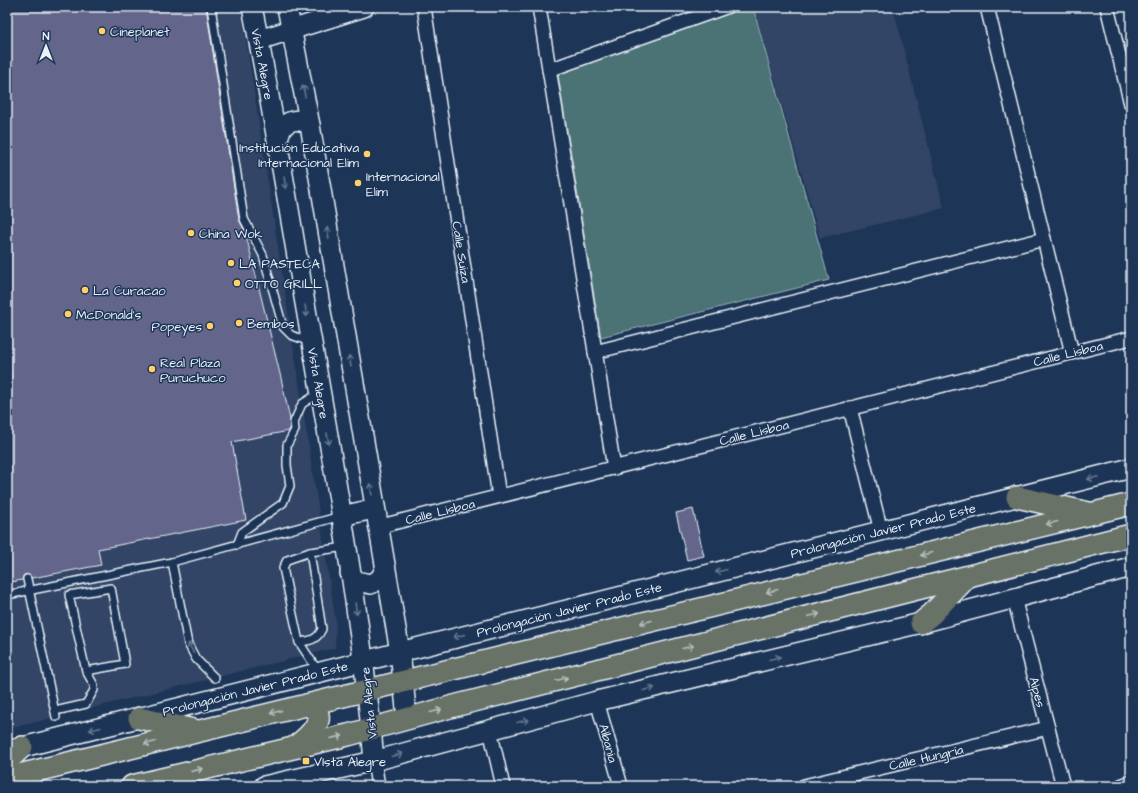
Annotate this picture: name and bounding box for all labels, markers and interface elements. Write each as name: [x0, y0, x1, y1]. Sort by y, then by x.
place label: Cineplanet: [110, 23, 170, 41]
north arrow: [26, 26, 66, 66]
marker: Cineplanet: [97, 26, 107, 36]
street label: Vista Alegre: [245, 27, 278, 101]
text: N: [43, 29, 50, 44]
one-way arrow: [299, 85, 307, 98]
place label: Institución Educativa Internacional Elim: [239, 139, 360, 172]
marker: Institución Educativa Internacional Elim: [362, 149, 372, 159]
place label: Internacional Elim: [366, 168, 440, 201]
one-way arrow: [281, 176, 289, 189]
marker: Internacional Elim: [353, 178, 363, 188]
street label: Calle Suiza: [447, 220, 475, 285]
place label: China Wok: [199, 225, 262, 243]
one-way arrow: [324, 226, 332, 239]
marker: China Wok: [186, 228, 196, 238]
place label: LA PASTECA: [239, 255, 321, 273]
marker: LA PASTECA: [226, 258, 236, 268]
place label: OTTO GRILL: [245, 275, 322, 293]
marker: OTTO GRILL: [232, 278, 242, 288]
place label: La Curacao: [93, 282, 166, 300]
marker: La Curacao: [80, 285, 90, 295]
one-way arrow: [303, 304, 311, 317]
place label: McDonald's: [76, 306, 142, 324]
marker: McDonald's: [63, 309, 73, 319]
place label: Bembos: [247, 315, 295, 333]
place label: Popeyes: [151, 318, 202, 337]
marker: Bembos: [234, 318, 244, 328]
marker: Popeyes: [205, 321, 215, 331]
street label: Calle Lisboa: [1032, 337, 1105, 371]
street label: Vista Alegre: [302, 346, 333, 420]
place label: Real Plaza Puruchuco: [160, 354, 226, 387]
one-way arrow: [345, 355, 353, 368]
marker: Real Plaza Puruchuco: [147, 364, 157, 374]
street label: Calle Lisboa: [718, 416, 791, 450]
one-way arrow: [324, 432, 332, 445]
one-way arrow: [1087, 474, 1100, 482]
one-way arrow: [367, 483, 375, 496]
street label: Calle Lisboa: [404, 495, 477, 529]
street label: Prolongación Javier Prado Este: [789, 499, 978, 564]
one-way arrow: [1046, 520, 1059, 528]
one-way arrow: [920, 551, 933, 558]
one-way arrow: [714, 568, 727, 575]
street label: Prolongación Javier Prado Este: [475, 578, 664, 643]
one-way arrow: [766, 588, 779, 596]
one-way arrow: [352, 602, 360, 615]
one-way arrow: [808, 611, 821, 619]
one-way arrow: [640, 618, 653, 626]
one-way arrow: [452, 633, 465, 641]
one-way arrow: [187, 642, 194, 654]
one-way arrow: [681, 643, 694, 650]
one-way arrow: [768, 654, 781, 661]
street label: Prolongación Javier Prado Este: [161, 657, 350, 722]
street label: Vista Alegre: [356, 666, 383, 740]
one-way arrow: [555, 674, 568, 682]
street label: Alpes: [1024, 675, 1050, 710]
one-way arrow: [642, 684, 655, 692]
one-way arrow: [429, 706, 442, 714]
one-way arrow: [270, 709, 283, 717]
one-way arrow: [516, 717, 529, 724]
street label: Albania: [594, 722, 622, 765]
one-way arrow: [89, 726, 102, 733]
one-way arrow: [330, 733, 343, 740]
one-way arrow: [143, 740, 156, 748]
street label: Calle Hungría: [887, 741, 966, 776]
one-way arrow: [390, 750, 403, 758]
place label: VIsta Alegre: [314, 753, 386, 772]
marker: VIsta Alegre: [301, 756, 311, 766]
one-way arrow: [190, 766, 203, 774]

